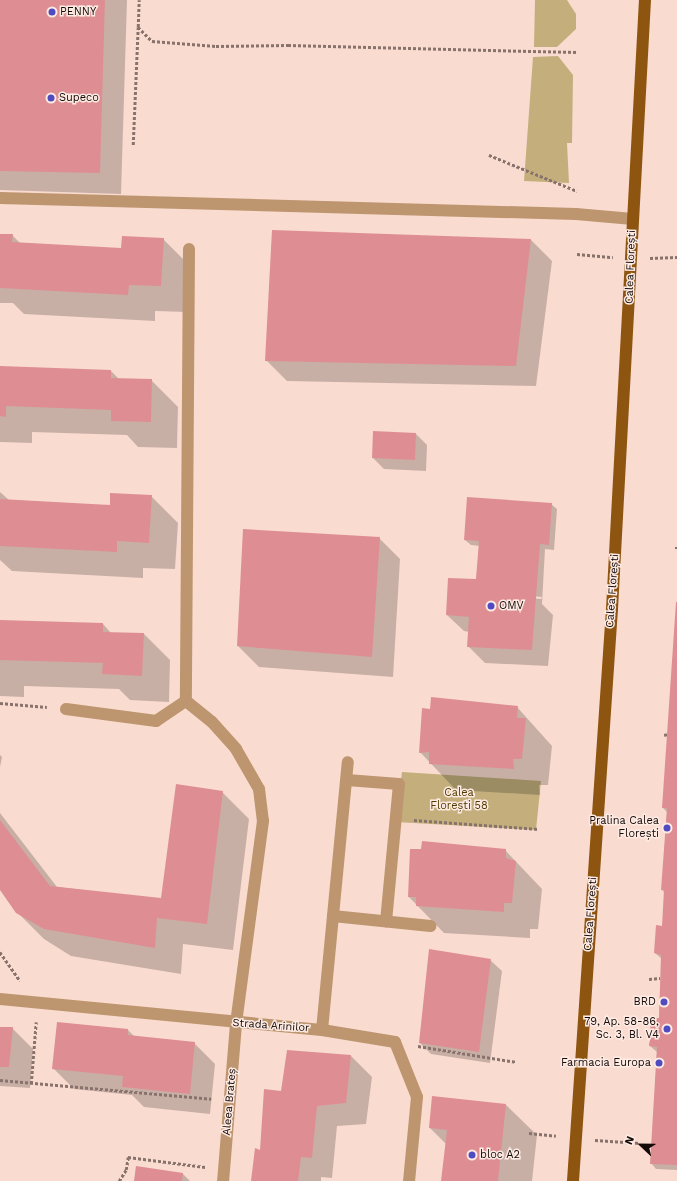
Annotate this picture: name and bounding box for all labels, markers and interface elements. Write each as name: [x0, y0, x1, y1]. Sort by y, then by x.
place label: PENNY: [60, 5, 96, 19]
marker: PENNY: [47, 7, 57, 17]
place label: Supeco: [59, 91, 99, 105]
marker: Supeco: [46, 93, 56, 103]
street label: Calea Florești: [623, 230, 639, 304]
street label: Calea Florești: [604, 554, 622, 628]
place label: OMV: [499, 599, 524, 613]
marker: OMV: [486, 601, 496, 611]
park label: Calea Florești 58: [430, 787, 488, 813]
place label: Pralina Calea Florești: [589, 815, 659, 841]
marker: Pralina Calea Florești: [662, 823, 672, 833]
street label: Calea Florești: [582, 877, 600, 951]
place label: BRD: [634, 995, 656, 1009]
marker: BRD: [659, 997, 669, 1007]
place label: 79, Ap. 58-86, Sc. 3, Bl. V4: [584, 1016, 659, 1042]
street label: Strada Arinilor: [232, 1017, 310, 1035]
marker: 79, Ap. 58-86, Sc. 3, Bl. V4: [662, 1024, 672, 1034]
place label: Farmacia Europa: [561, 1056, 651, 1070]
marker: Farmacia Europa: [654, 1058, 664, 1068]
street label: Aleea Brateș: [220, 1068, 240, 1136]
north arrow: [621, 1125, 661, 1165]
text: N: [622, 1134, 637, 1147]
place label: bloc A2: [480, 1148, 520, 1162]
marker: bloc A2: [467, 1150, 477, 1160]

